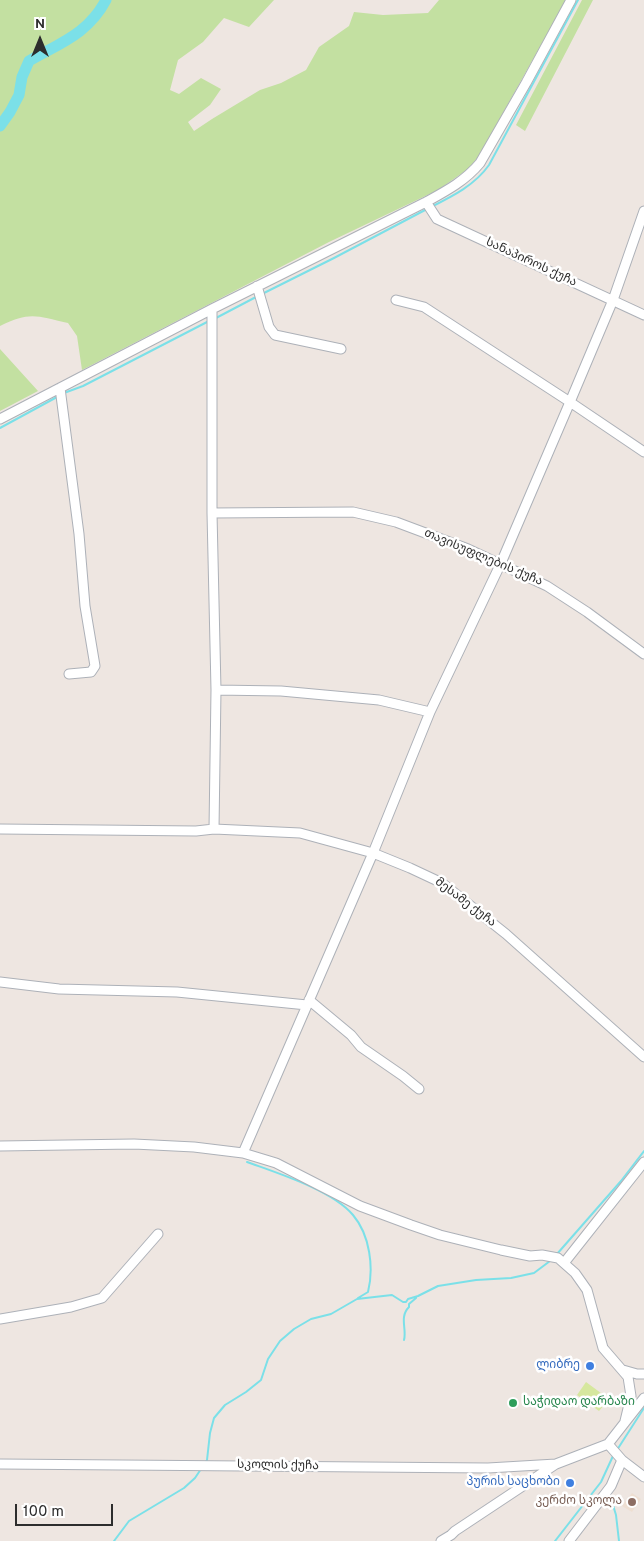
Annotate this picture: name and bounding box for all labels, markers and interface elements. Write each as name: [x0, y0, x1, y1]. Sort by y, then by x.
north arrow: [15, 15, 65, 65]
text: N: [35, 16, 45, 33]
street label: სანაპიროს ქუჩა: [483, 236, 579, 290]
street label: თავისუფლების ქუჩა: [421, 526, 545, 590]
street label: მესამე ქუჩა: [432, 875, 498, 931]
place label: ლიბრე: [536, 1359, 580, 1373]
marker: ლიბრე: [584, 1360, 596, 1372]
place label: საჭიდაო დარბაზი: [523, 1396, 635, 1410]
marker: საჭიდაო დარბაზი: [507, 1397, 519, 1409]
street label: სკოლის ქუჩა: [237, 1458, 319, 1474]
place label: პურის საცხობი: [467, 1476, 560, 1490]
marker: პურის საცხობი: [564, 1477, 576, 1489]
scale bar: [18, 1494, 115, 1526]
place label: კერძო სკოლა: [535, 1495, 622, 1509]
marker: კერძო სკოლა: [626, 1496, 638, 1508]
text: 100 m: [23, 1503, 64, 1522]

